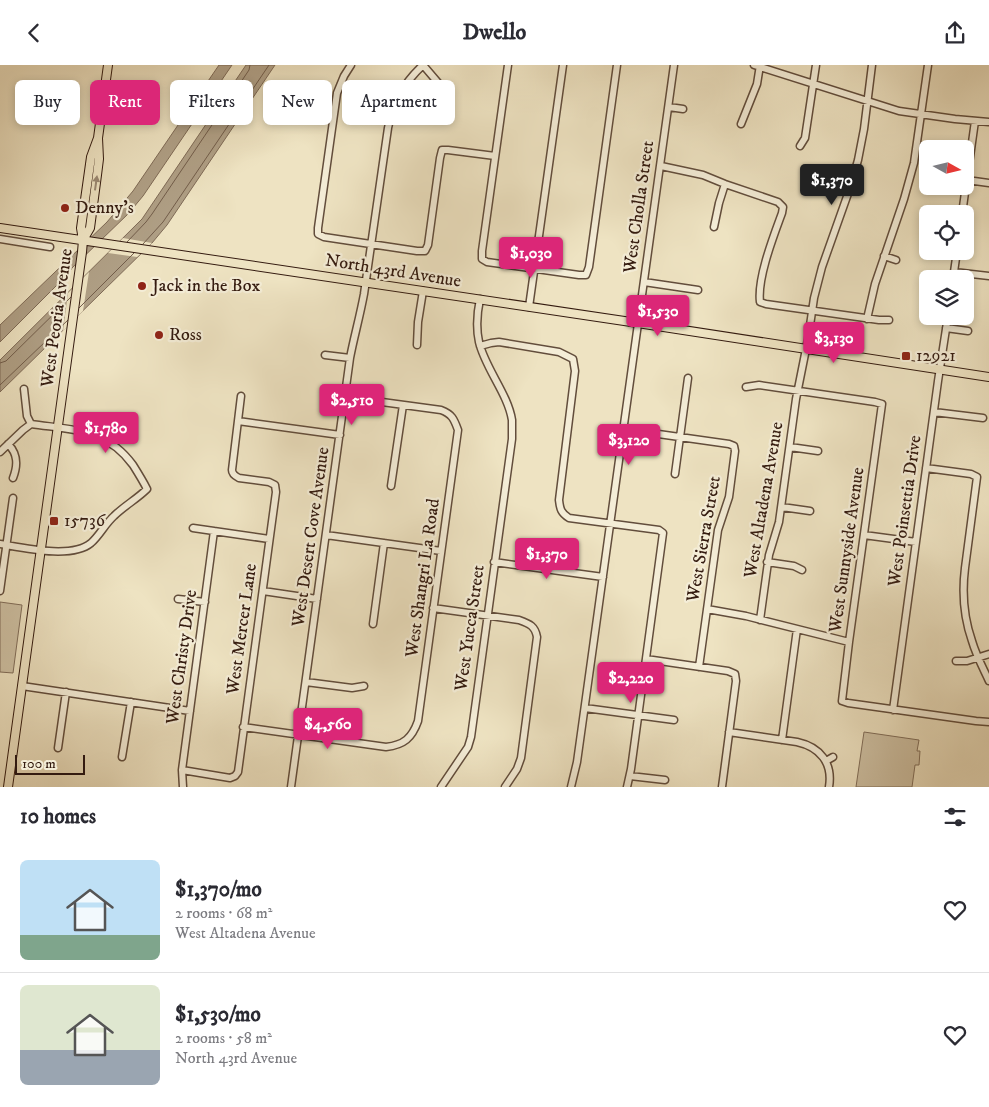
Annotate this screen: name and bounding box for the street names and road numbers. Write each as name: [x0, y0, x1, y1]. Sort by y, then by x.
street label: West Cholla Street: [619, 139, 659, 276]
street label: West Peoria Avenue: [36, 247, 78, 390]
street label: North 43rd Avenue: [323, 249, 463, 293]
street label: West Altadena Avenue: [739, 420, 789, 581]
street label: West Poinsettia Drive: [883, 434, 927, 589]
street label: West Desert Cove Avenue: [287, 446, 335, 629]
street label: West Sunnyside Avenue: [824, 466, 870, 635]
street label: West Sierra Street: [682, 474, 726, 605]
street label: West Shangri La Road: [401, 497, 445, 660]
street label: West Mercer Lane: [222, 562, 262, 697]
street label: West Yucca Street: [450, 563, 490, 694]
street label: West Christy Drive: [162, 588, 202, 727]

